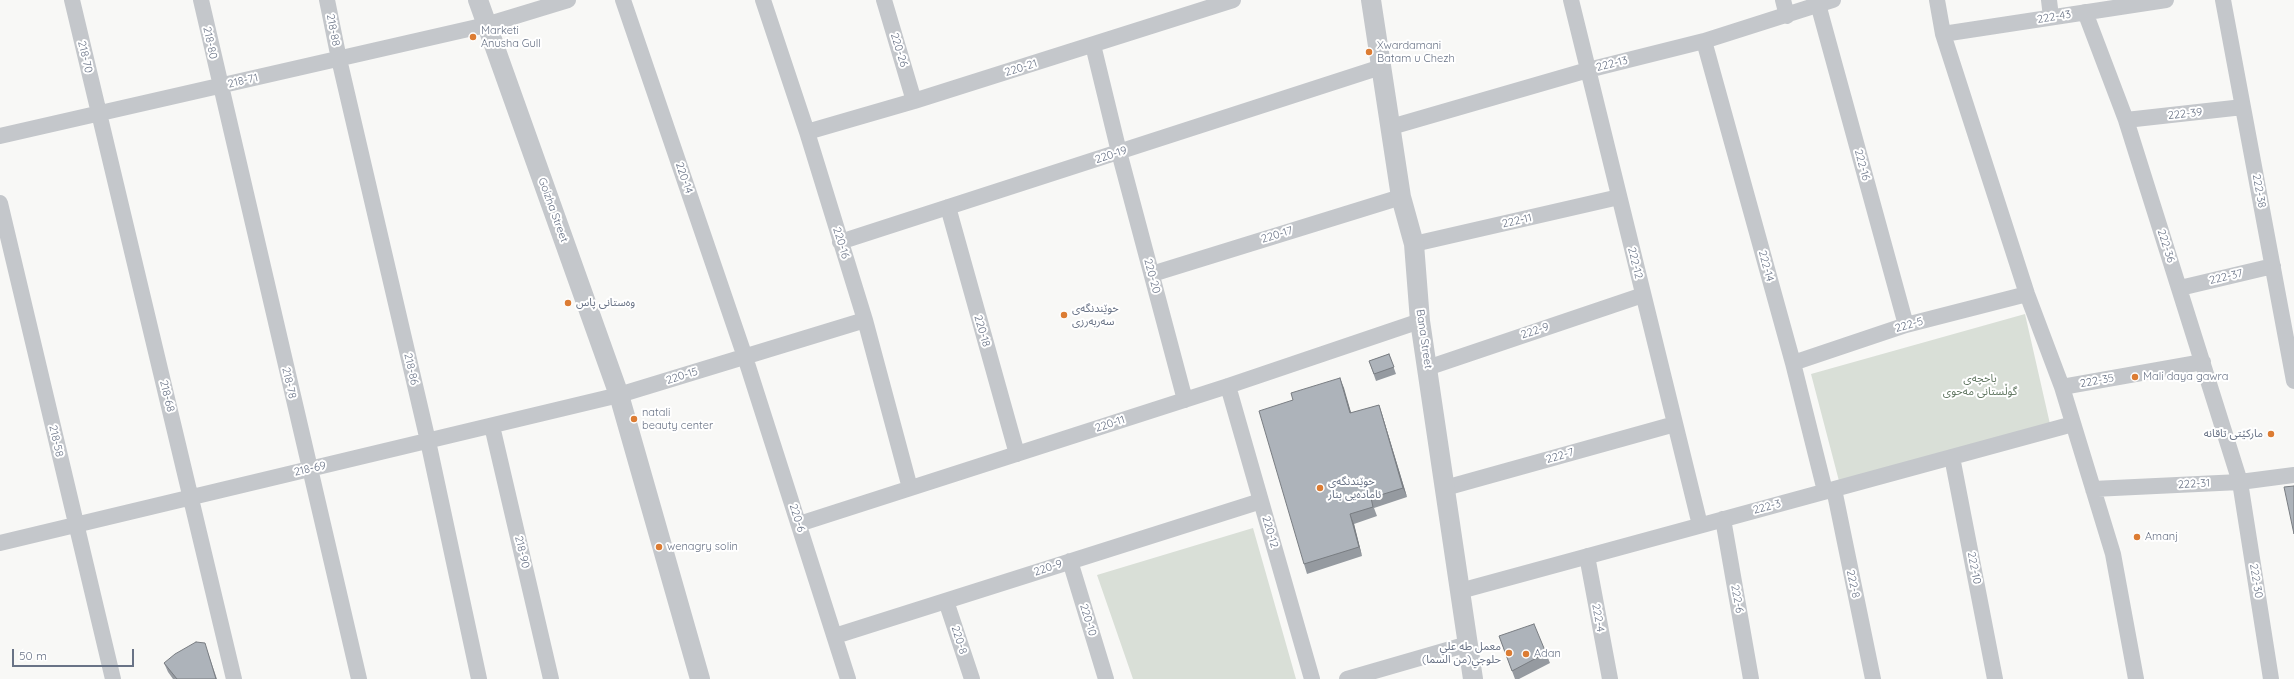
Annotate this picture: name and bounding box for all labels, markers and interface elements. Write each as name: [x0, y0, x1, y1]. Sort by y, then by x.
street label: 222-43: [2036, 8, 2072, 26]
street label: 218-88: [323, 13, 343, 47]
place label: Marketi Anusha Gull: [481, 24, 541, 50]
street label: 218-80: [200, 26, 220, 60]
street label: 220-26: [888, 31, 910, 69]
marker: Marketi Anusha Gull: [468, 32, 478, 42]
place label: Xwardamani Batam u Chezh: [1377, 39, 1455, 65]
street label: 218-70: [75, 40, 95, 74]
marker: Xwardamani Batam u Chezh: [1364, 47, 1374, 57]
street label: 222-13: [1595, 54, 1629, 74]
street label: 220-21: [1003, 57, 1039, 79]
street label: 218-71: [227, 71, 259, 91]
street label: 222-39: [2167, 106, 2203, 122]
street label: 220-19: [1093, 144, 1129, 166]
street label: 222-16: [1851, 148, 1873, 182]
street label: 220-14: [673, 161, 695, 195]
street label: 222-38: [2250, 173, 2268, 209]
street label: Goizha Street: [535, 176, 571, 244]
street label: 222-11: [1501, 211, 1533, 231]
street label: 220-17: [1260, 224, 1294, 246]
street label: 220-16: [830, 226, 852, 260]
street label: 222-36: [2154, 228, 2178, 264]
street label: 222-12: [1625, 246, 1645, 280]
street label: 222-14: [1756, 249, 1776, 283]
street label: 220-20: [1141, 257, 1163, 295]
street label: 222-37: [2208, 267, 2244, 287]
place label: وەستانی پاس: [576, 296, 635, 310]
marker: وەستانی پاس: [563, 298, 573, 308]
place label: خوێندنگەی سەربەرزی: [1072, 302, 1119, 328]
street label: Bana Street: [1413, 308, 1435, 370]
marker: خوێندنگەی سەربەرزی: [1059, 310, 1069, 320]
street label: 220-18: [971, 314, 993, 348]
street label: 222-5: [1893, 315, 1925, 335]
street label: 222-9: [1519, 320, 1551, 342]
street label: 218-86: [401, 352, 421, 386]
street label: 220-15: [664, 365, 700, 387]
street label: 218-78: [279, 366, 299, 400]
place label: Mali daya gawra: [2143, 370, 2228, 384]
park label: باخچەی گوڵستانی مەحوی: [1943, 372, 2017, 398]
street label: 222-35: [2079, 372, 2115, 390]
marker: Mali daya gawra: [2130, 372, 2140, 382]
street label: 218-68: [157, 379, 177, 413]
place label: natali beauty center: [642, 406, 713, 432]
street label: 220-11: [1093, 413, 1127, 435]
marker: natali beauty center: [629, 414, 639, 424]
street label: 218-58: [46, 424, 66, 458]
place label: مارکێتی تاقانە: [2204, 427, 2263, 441]
marker: مارکێتی تاقانە: [2266, 429, 2276, 439]
street label: 222-7: [1545, 446, 1575, 466]
street label: 218-69: [293, 459, 327, 479]
place label: خوێندنگەی ئامادەیی بنار: [1328, 475, 1381, 501]
street label: 222-31: [2177, 477, 2211, 491]
marker: خوێندنگەی ئامادەیی بنار: [1315, 483, 1325, 493]
street label: 222-3: [1752, 497, 1782, 517]
street label: 220-6: [786, 502, 808, 534]
street label: 220-12: [1259, 514, 1281, 550]
place label: Amanj: [2145, 530, 2178, 544]
marker: Amanj: [2132, 532, 2142, 542]
street label: 218-90: [512, 534, 532, 570]
place label: wenagry solin: [667, 540, 738, 554]
marker: wenagry solin: [654, 542, 664, 552]
street label: 222-10: [1964, 551, 1984, 585]
street label: 220-9: [1032, 557, 1064, 579]
street label: 222-30: [2247, 563, 2265, 599]
street label: 222-8: [1844, 569, 1862, 599]
street label: 222-6: [1728, 584, 1746, 614]
street label: 220-10: [1077, 602, 1099, 638]
street label: 222-4: [1589, 603, 1607, 633]
street label: 220-8: [948, 624, 970, 656]
place label: معمل طه علي حلوجي(من السما): [1422, 640, 1501, 666]
scale bar: [14, 641, 136, 667]
place label: Adan: [1534, 647, 1561, 661]
text: 50 m: [19, 648, 47, 663]
marker: معمل طه علي حلوجي(من السما): [1504, 648, 1514, 658]
marker: Adan: [1521, 649, 1531, 659]

